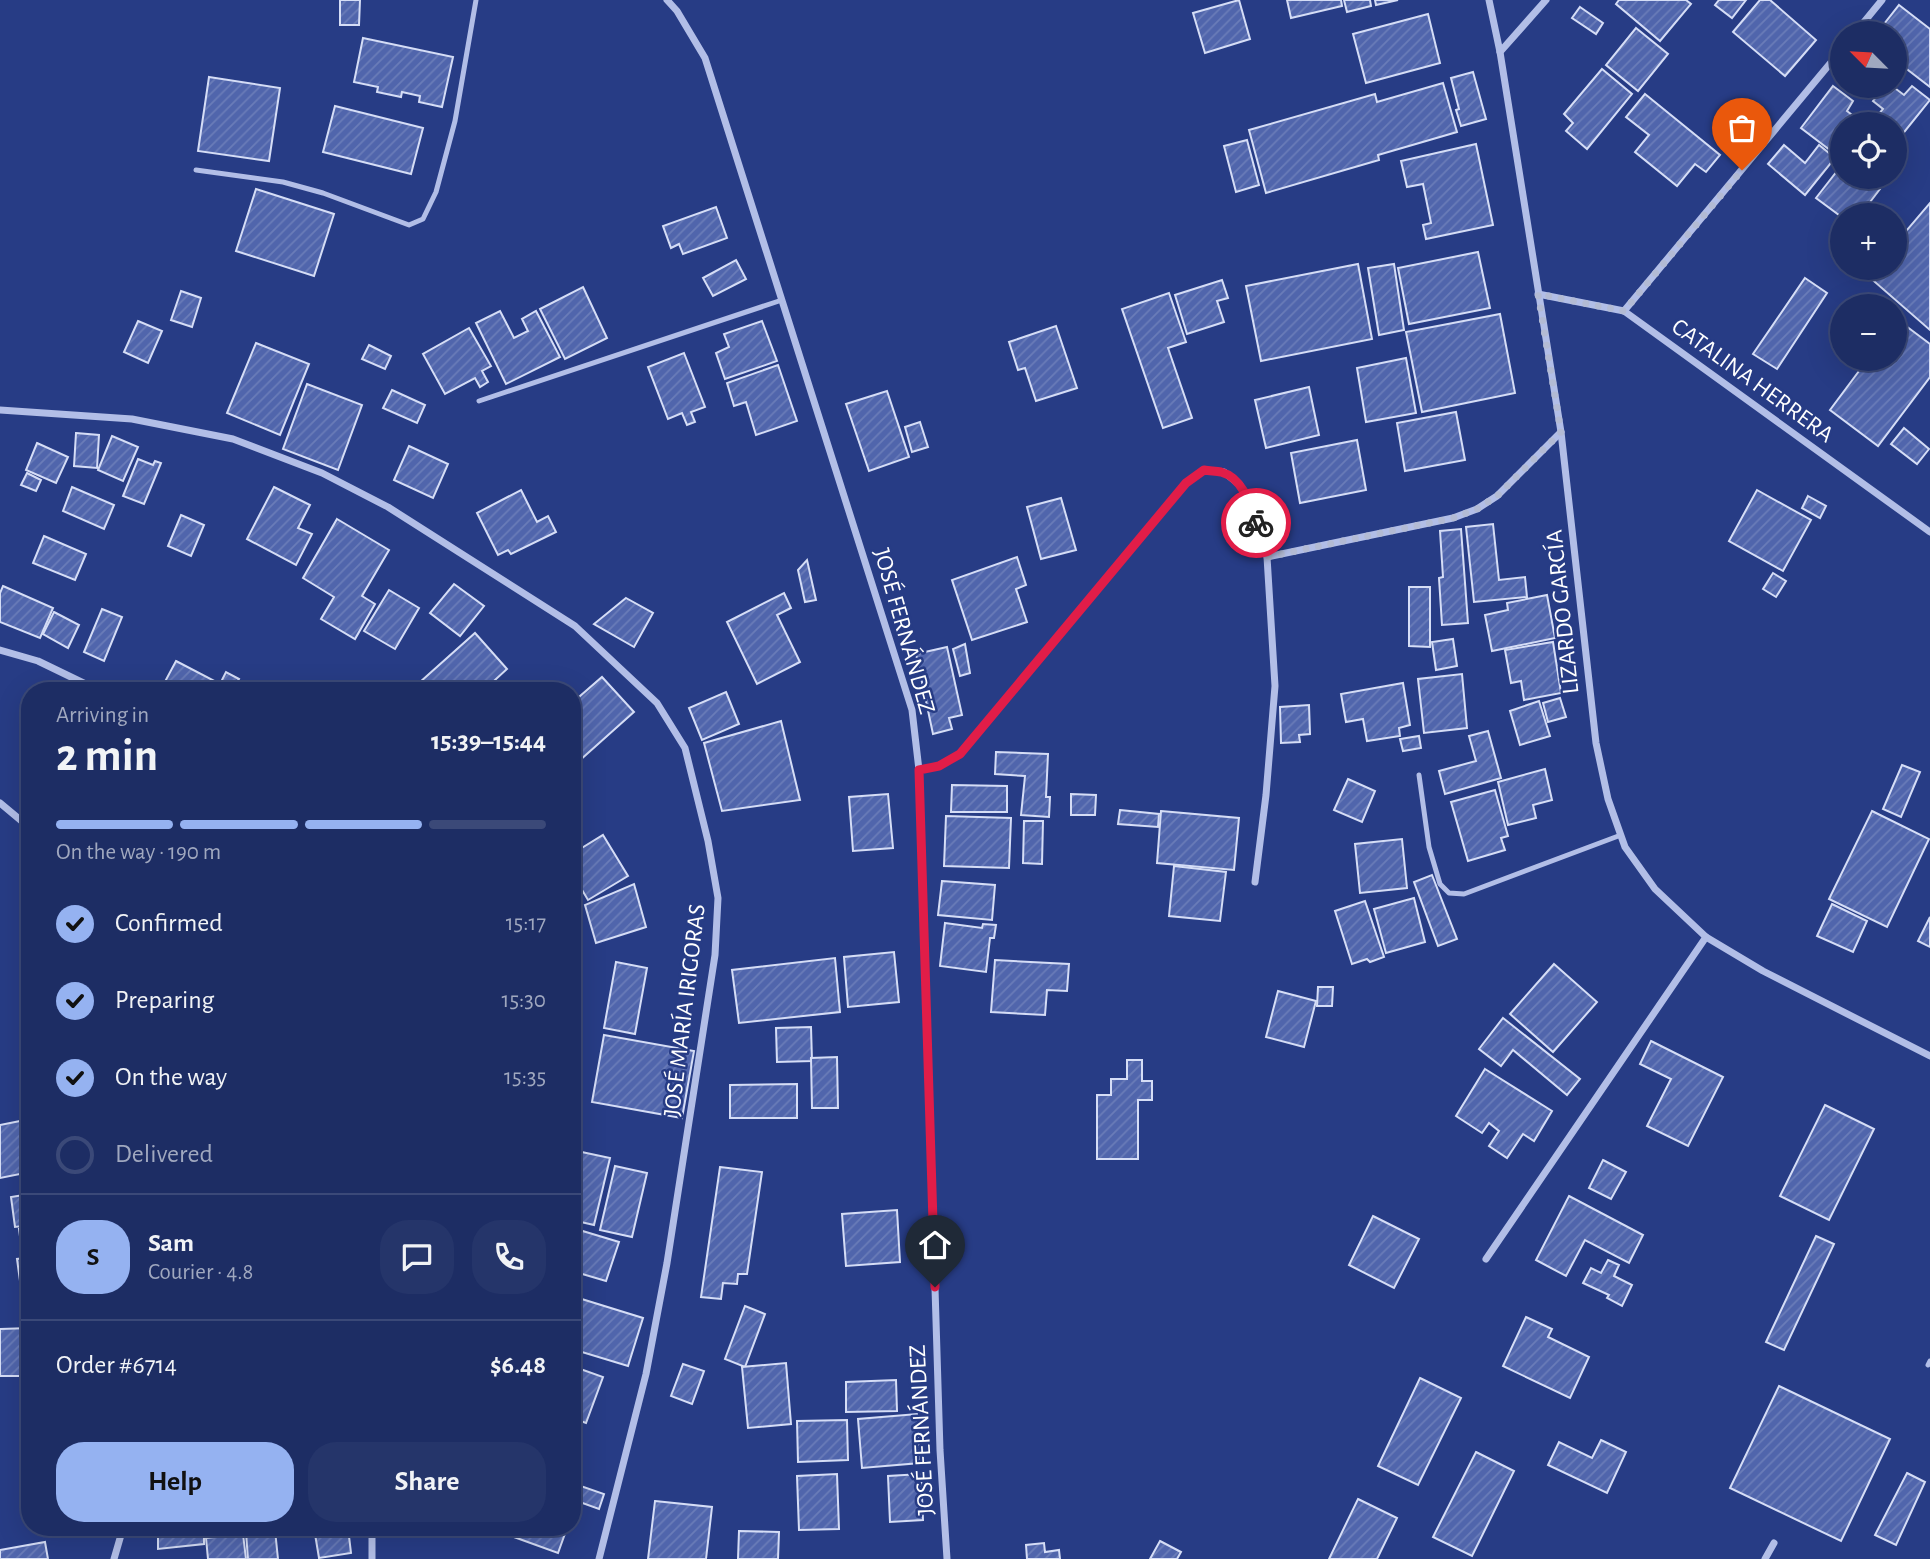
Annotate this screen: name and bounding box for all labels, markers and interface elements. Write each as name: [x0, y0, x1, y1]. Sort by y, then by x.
north arrow: [1830, 21, 1908, 98]
map controls: [1830, 21, 1907, 371]
pin: [1712, 98, 1772, 170]
icon: bag: [1723, 109, 1761, 147]
button: locate: [1830, 112, 1907, 189]
button: +: [1830, 203, 1907, 280]
button: −: [1830, 294, 1907, 371]
street label: CATALINA HERRERA: [1667, 314, 1838, 447]
courier: [1221, 488, 1291, 558]
icon: bike: [1237, 504, 1275, 542]
street label: LIZARDO GARCÍA: [1540, 528, 1584, 695]
street label: JOSÉ FERNÁNDEZ: [869, 545, 941, 717]
text: Arriving in: [56, 704, 149, 727]
text: 15:39–15:44: [431, 728, 546, 754]
text: 2 min: [56, 733, 158, 779]
text: On the way · 190 m: [56, 841, 221, 864]
street label: JOSÉ MARÍA IRIGORAS: [658, 902, 710, 1118]
icon: check: [56, 905, 94, 943]
text: Confirmed: [115, 910, 223, 936]
text: 15:17: [506, 912, 546, 935]
icon: check: [56, 982, 94, 1020]
text: Preparing: [115, 987, 214, 1013]
text: 15:30: [502, 989, 546, 1012]
icon: check: [56, 1059, 94, 1097]
text: On the way: [115, 1064, 227, 1090]
text: 15:35: [504, 1066, 546, 1089]
text: Delivered: [115, 1141, 213, 1167]
pin: [905, 1215, 965, 1287]
button: chat: [380, 1220, 454, 1294]
button: phone: [472, 1220, 546, 1294]
icon: home: [916, 1226, 954, 1264]
text: Sam: [148, 1230, 194, 1256]
text: S: [87, 1244, 99, 1270]
text: Courier · 4.8: [148, 1261, 253, 1284]
street label: JOSÉ FERNÁNDEZ: [904, 1344, 938, 1516]
text: Order #6714: [56, 1352, 177, 1378]
text: $6.48: [490, 1352, 546, 1378]
button: Help: [56, 1442, 294, 1522]
button: Share: [308, 1442, 546, 1522]

